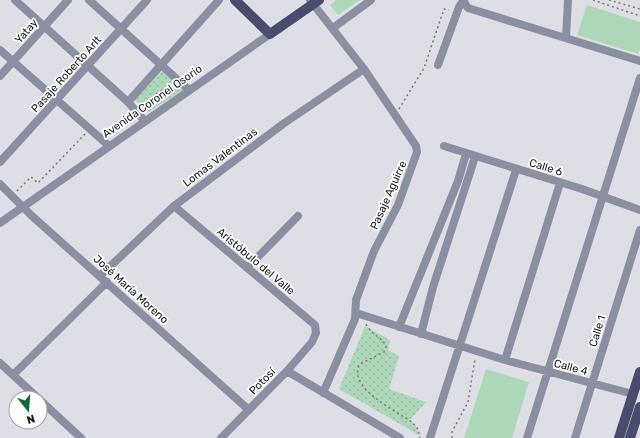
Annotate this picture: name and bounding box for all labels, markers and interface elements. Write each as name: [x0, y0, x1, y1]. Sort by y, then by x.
street label: Yatay: [12, 16, 41, 46]
street label: Pasaje Roberto Arlt: [29, 33, 105, 115]
street label: Avenida Coronel Osorio: [100, 62, 205, 141]
street label: Lomas Valentinas: [181, 125, 260, 190]
street label: Calle 6: [528, 156, 564, 179]
street label: Pasaje Aguirre: [368, 159, 409, 232]
street label: Aristóbulo del Valle: [214, 225, 297, 298]
street label: José María Moreno: [90, 252, 171, 326]
street label: Calle 1: [587, 314, 608, 348]
street label: Calle 4: [553, 357, 589, 378]
street label: Potosí: [247, 364, 279, 397]
north arrow: [8, 390, 48, 430]
text: N: [25, 412, 36, 426]

